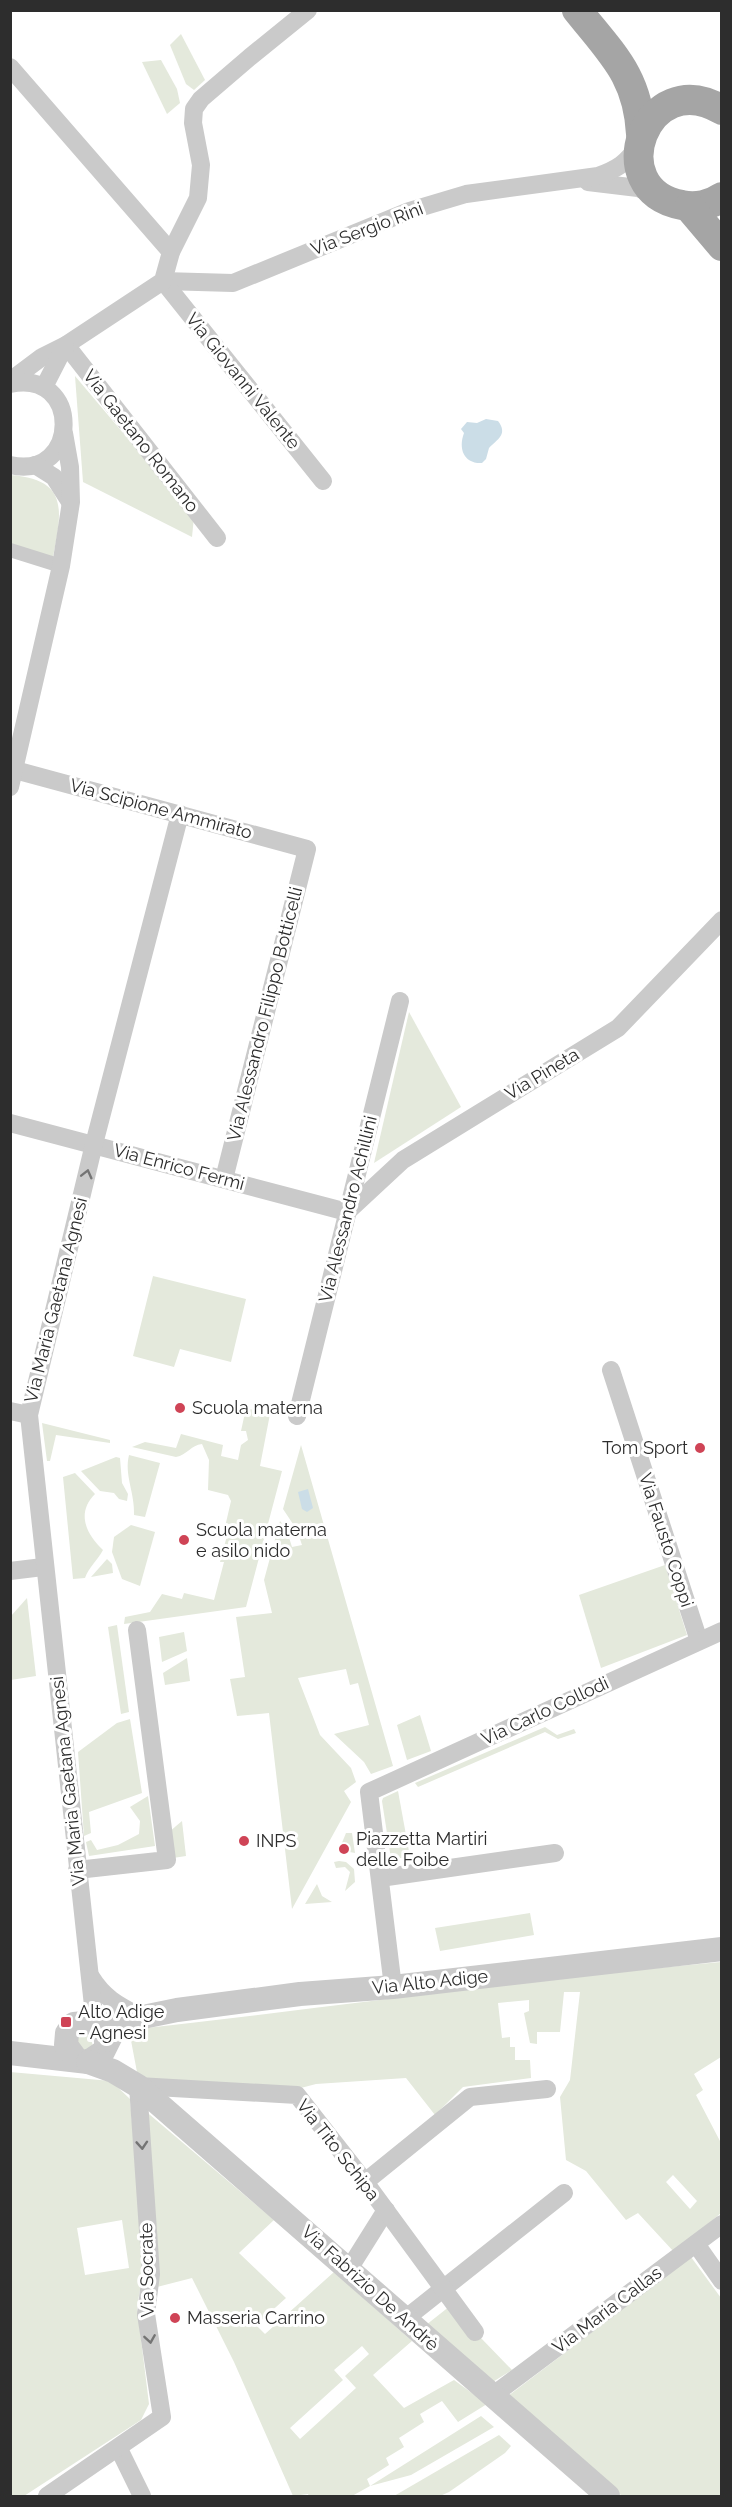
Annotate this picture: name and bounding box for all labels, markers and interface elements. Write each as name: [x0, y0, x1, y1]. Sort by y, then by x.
street label: Via Sergio Rini: [308, 198, 426, 260]
street label: Via Giovanni Valente: [182, 308, 305, 453]
street label: Via Gaetano Romano: [79, 365, 204, 516]
street label: Via Scipione Ammirato: [68, 774, 255, 843]
street label: Via Alessandro Filippo Botticelli: [223, 885, 306, 1143]
street label: Via Pineta: [501, 1043, 583, 1104]
street label: Via Alessandro Achillini: [314, 1113, 381, 1304]
street label: Via Enrico Fermi: [111, 1139, 247, 1194]
one-way arrow: [79, 1170, 92, 1180]
street label: Via Maria Gaetana Agnesi: [20, 1195, 91, 1405]
place label: Scuola materna: [192, 1397, 323, 1418]
marker: Scuola materna: [173, 1401, 187, 1415]
place label: Tom Sport: [602, 1437, 688, 1458]
marker: Tom Sport: [693, 1441, 707, 1455]
street label: Via Fausto Coppi: [635, 1470, 698, 1609]
place label: Scuola materna e asilo nido: [196, 1519, 327, 1561]
marker: Scuola materna e asilo nido: [177, 1533, 191, 1547]
street label: Via Carlo Collodi: [478, 1672, 612, 1749]
street label: Via Maria Gaetana Agnesi: [46, 1675, 89, 1887]
place label: Piazzetta Martiri delle Foibe: [356, 1828, 487, 1870]
place label: INPS: [256, 1830, 297, 1851]
marker: INPS: [237, 1834, 251, 1848]
marker: Piazzetta Martiri delle Foibe: [337, 1842, 351, 1856]
street label: Via Alto Adige: [371, 1965, 489, 1998]
place label: Alto Adige - Agnesi: [78, 2001, 165, 2043]
marker: Alto Adige - Agnesi: [59, 2015, 73, 2029]
street label: Via Tito Schipa: [292, 2095, 384, 2204]
one-way arrow: [135, 2140, 148, 2149]
street label: Via Fabrizio De Andrè: [297, 2221, 443, 2355]
street label: Via Socrate: [135, 2222, 158, 2317]
street label: Via Maria Callas: [548, 2262, 666, 2357]
place label: Masseria Carrino: [187, 2307, 325, 2328]
marker: Masseria Carrino: [168, 2311, 182, 2325]
one-way arrow: [144, 2334, 156, 2343]

